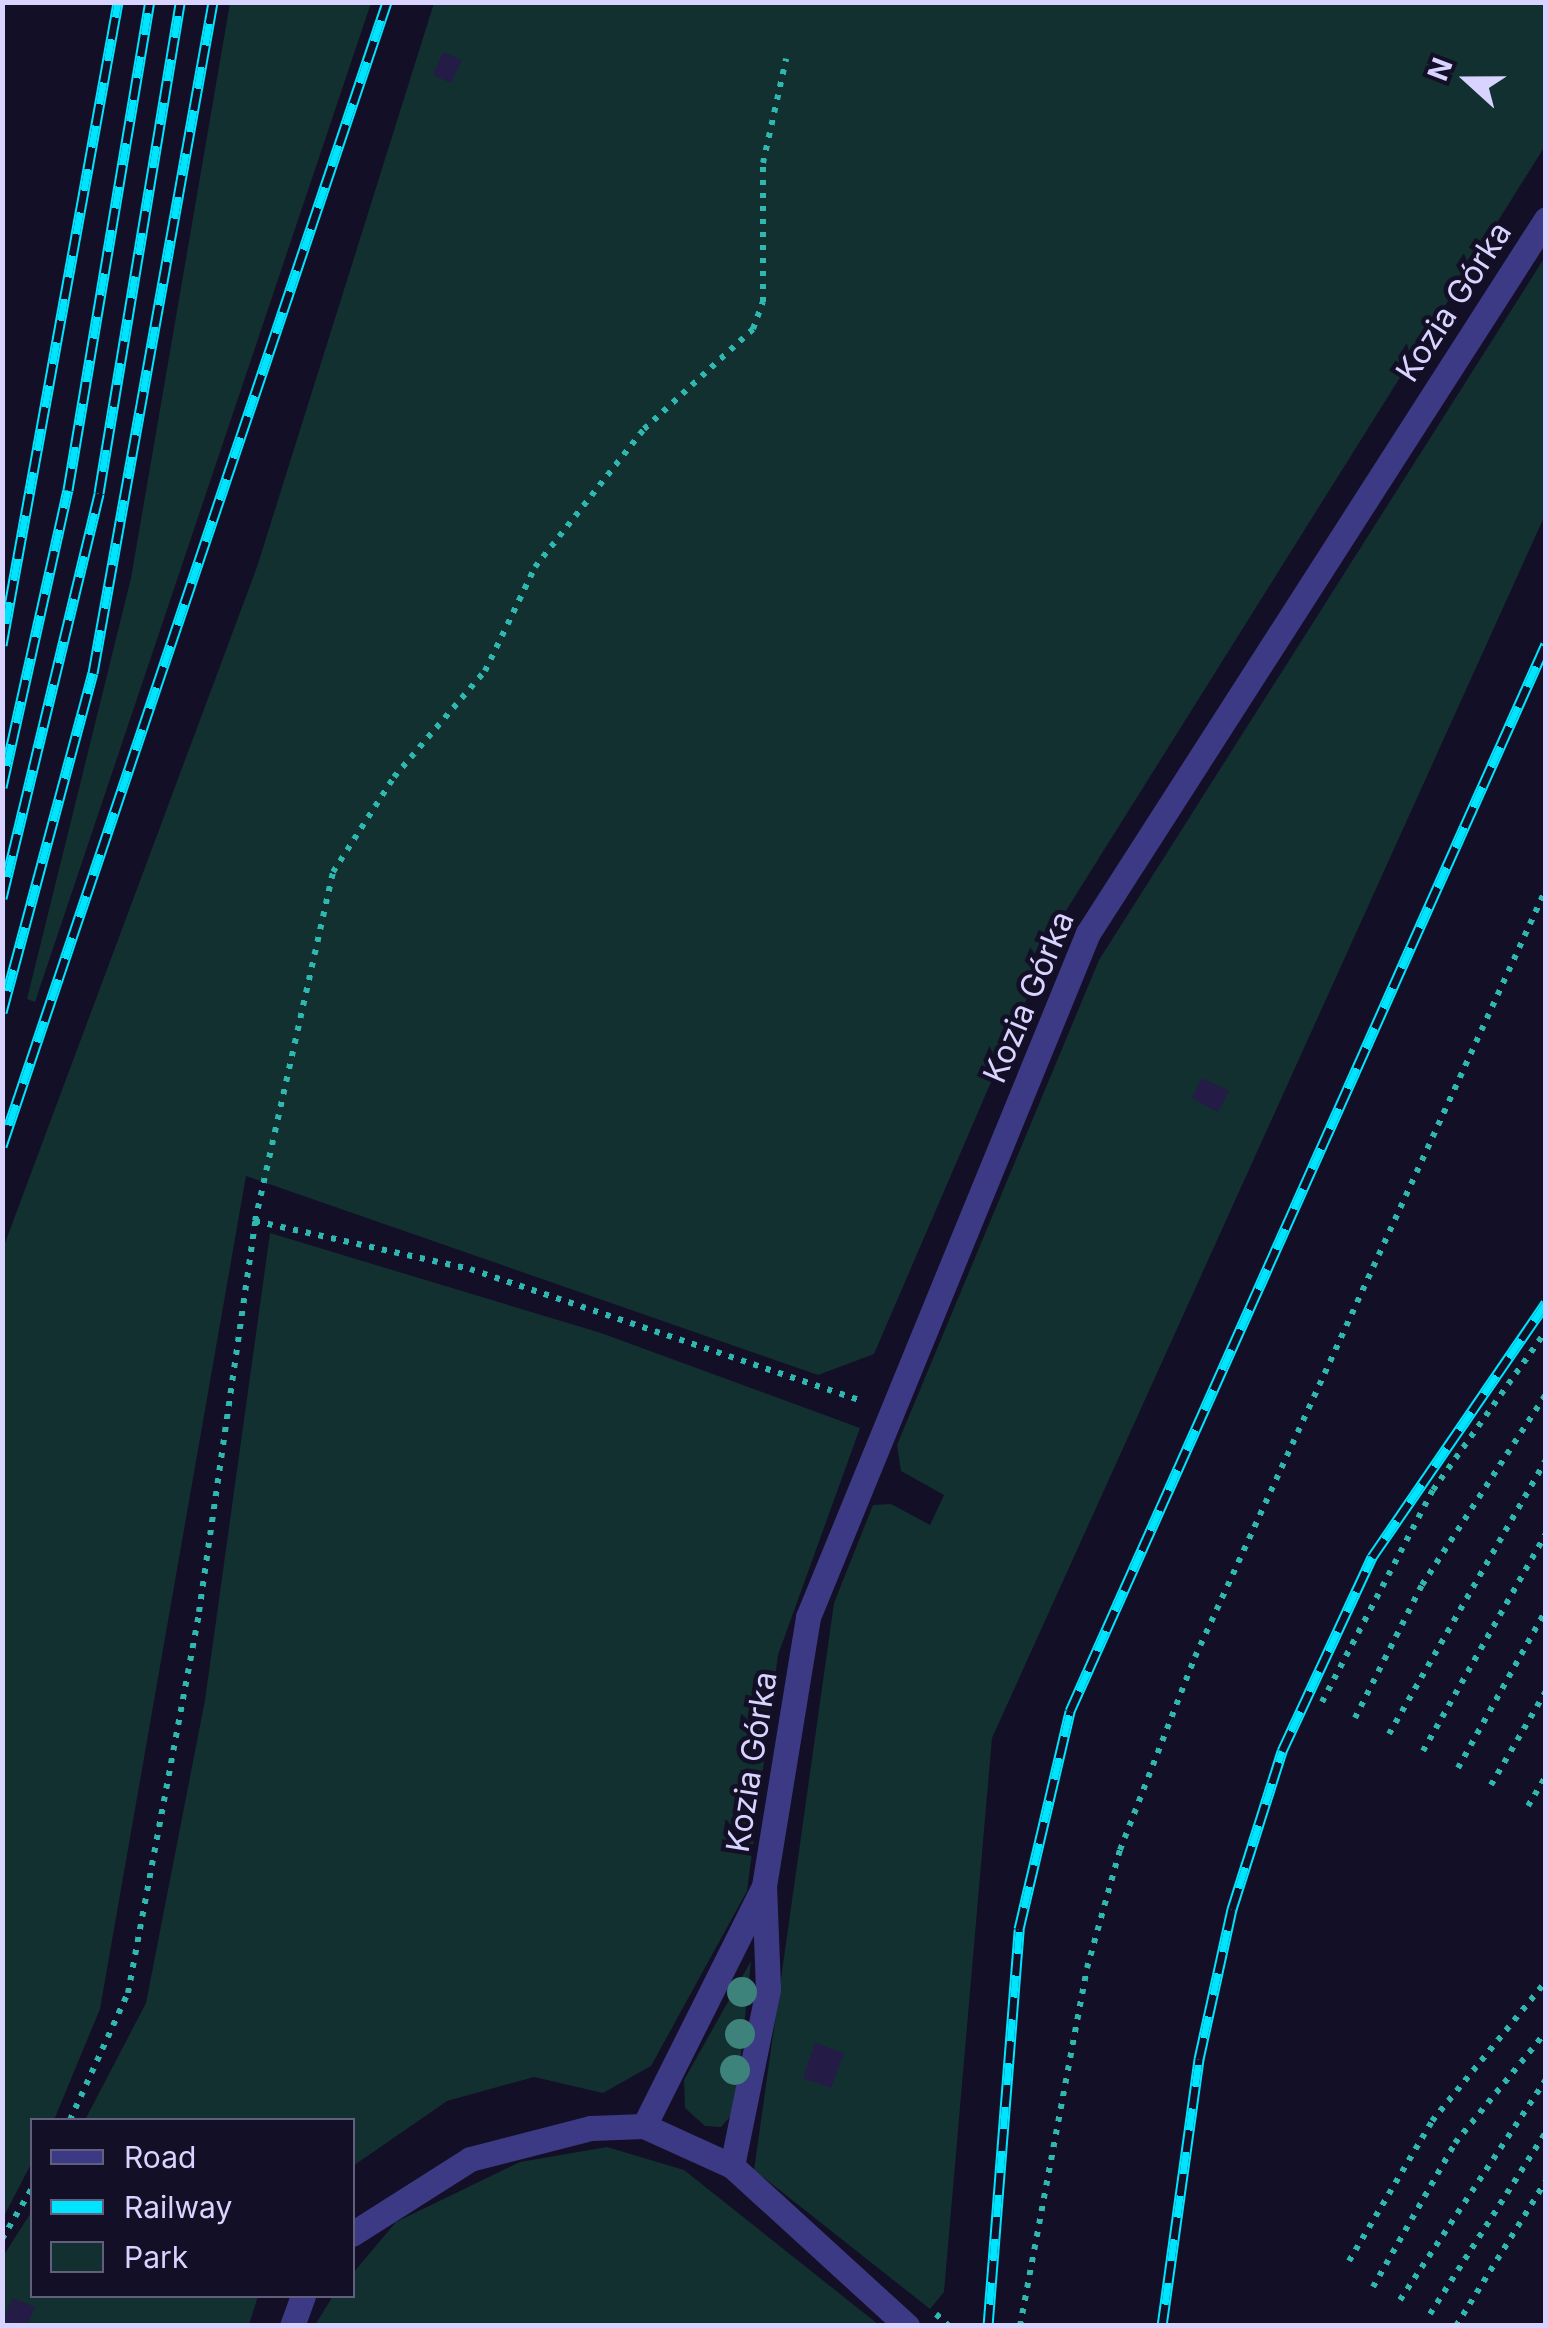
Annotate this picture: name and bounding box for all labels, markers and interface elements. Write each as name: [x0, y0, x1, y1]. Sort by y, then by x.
north arrow: [1418, 30, 1518, 130]
text: N: [1420, 53, 1460, 85]
street label: Kozia Górka: [1388, 215, 1520, 389]
street label: Kozia Górka: [976, 906, 1082, 1088]
street label: Kozia Górka: [719, 1669, 785, 1855]
legend: [30, 2118, 355, 2298]
text: Road: [124, 2139, 196, 2175]
text: Railway: [124, 2189, 232, 2225]
text: Park: [124, 2239, 188, 2275]

